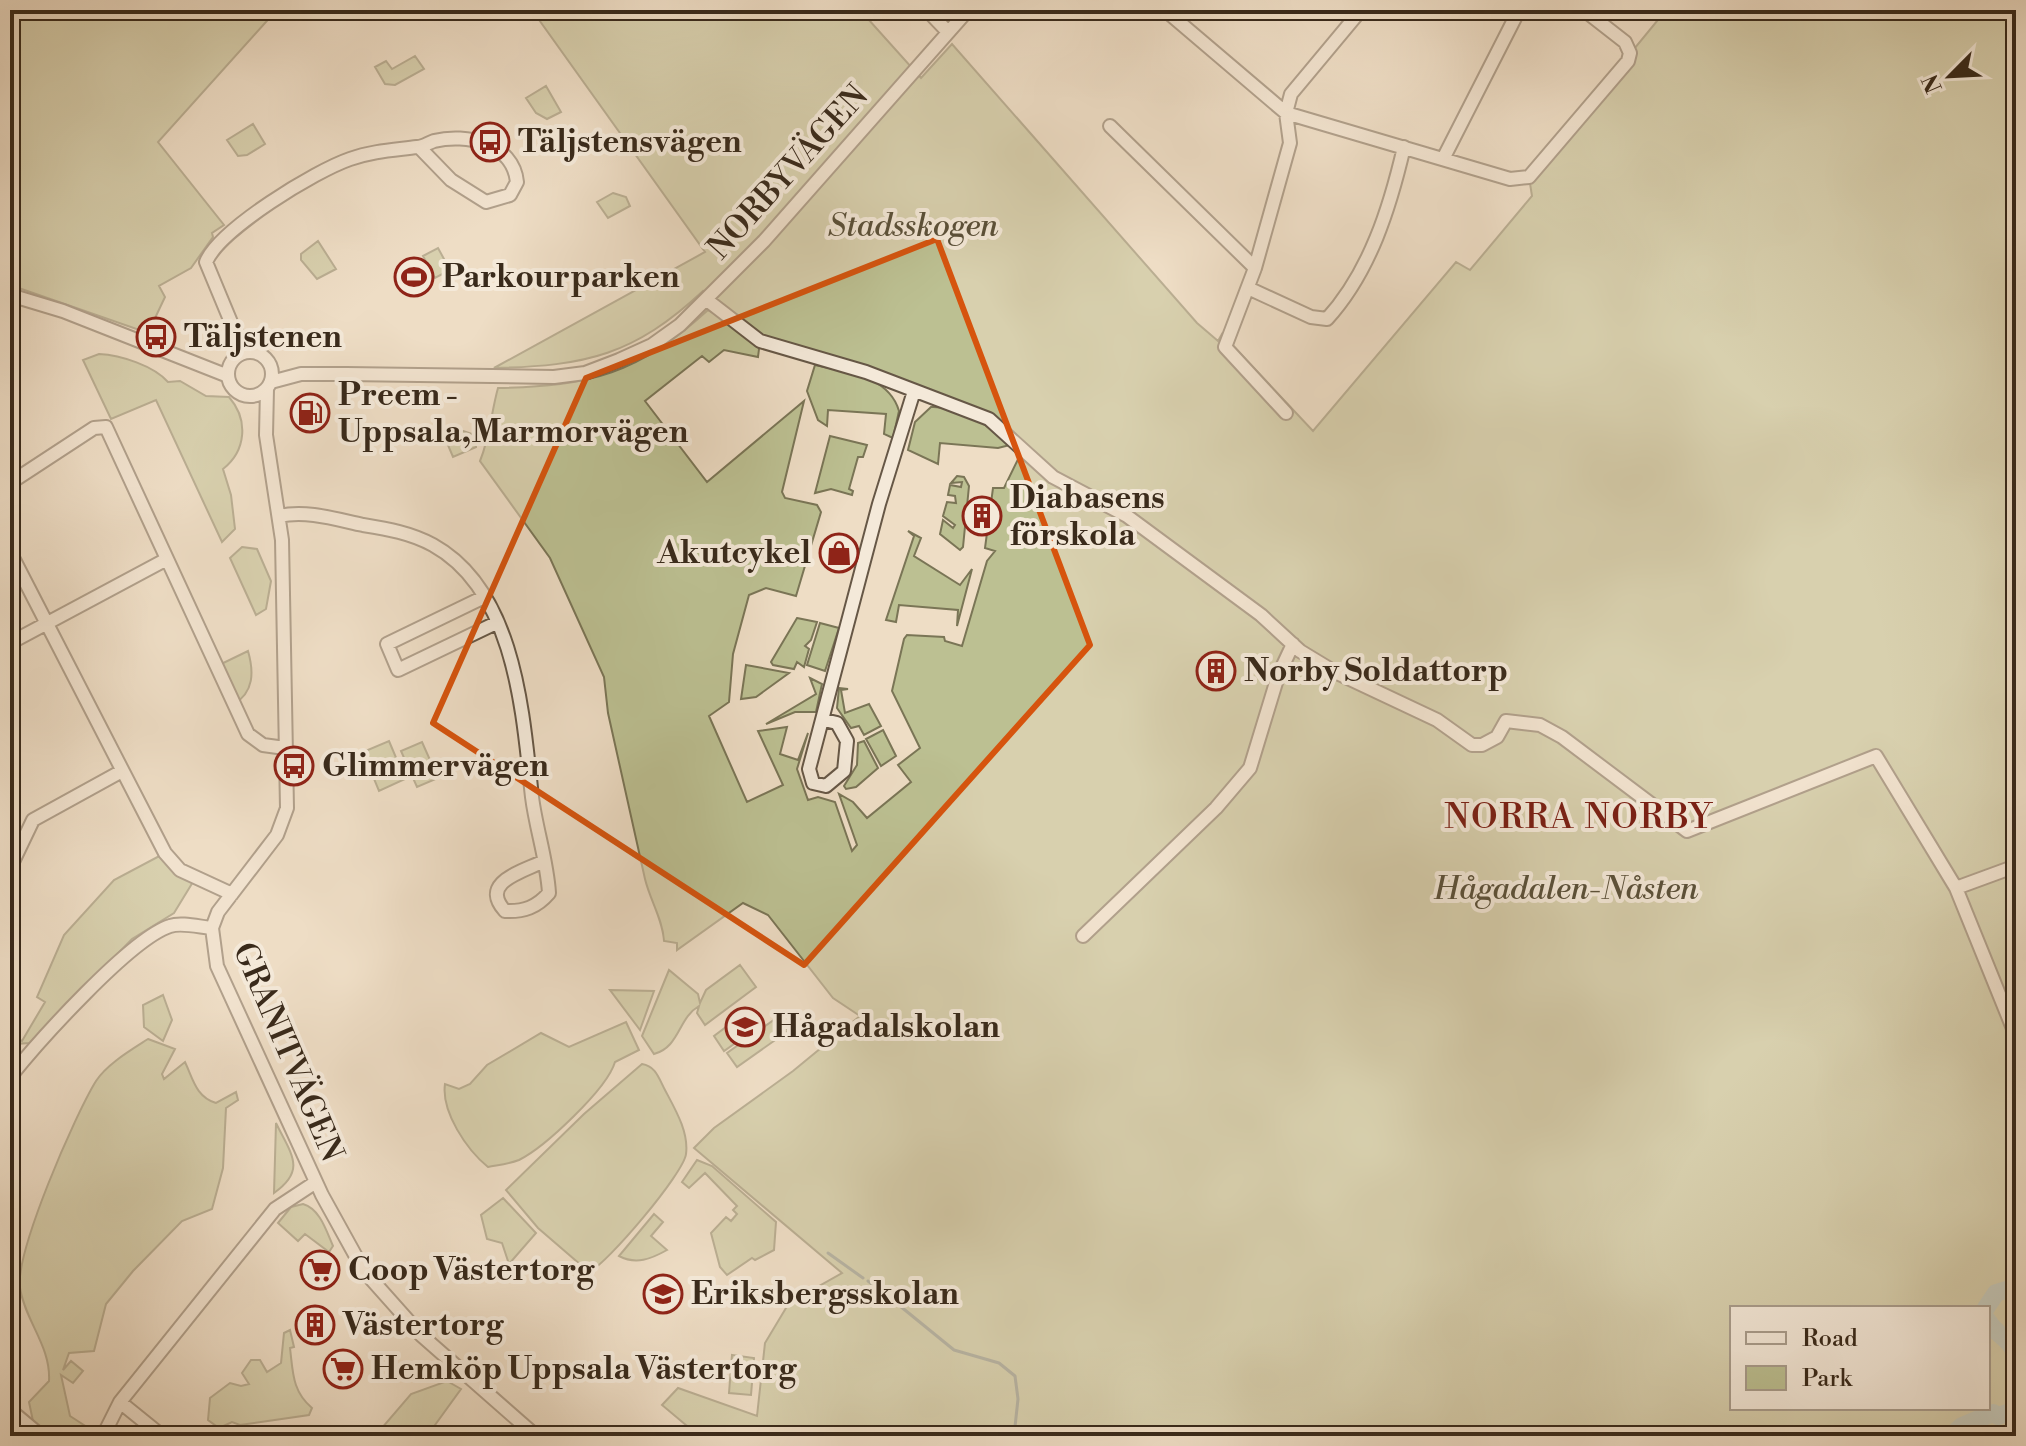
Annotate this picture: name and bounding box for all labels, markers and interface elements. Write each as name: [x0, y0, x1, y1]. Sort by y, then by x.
north arrow: [1910, 36, 1990, 116]
text: N: [1917, 70, 1949, 97]
street label: NORBYVÄGEN: [698, 76, 877, 268]
bus stop icon: Täljstensvägen: [469, 121, 511, 163]
place label: Täljstensvägen: [518, 122, 742, 162]
park label: Stadsskogen: [828, 206, 999, 246]
sports icon: Parkourparken: [393, 256, 435, 298]
place label: Parkourparken: [442, 257, 680, 297]
bus stop icon: Täljstenen: [135, 316, 177, 358]
place label: Täljstenen: [184, 317, 342, 357]
place label: Preem - Uppsala,Marmorvägen: [338, 375, 689, 452]
fuel station icon: Preem - Uppsala,Marmorvägen: [289, 392, 331, 434]
place label: Diabasens förskola: [1010, 478, 1165, 555]
building icon: Diabasens förskola: [961, 495, 1003, 537]
shop icon: Akutcykel: [818, 532, 860, 574]
place label: Akutcykel: [656, 533, 811, 573]
building icon: Norby Soldattorp: [1195, 650, 1237, 692]
place label: Norby Soldattorp: [1244, 651, 1508, 691]
bus stop icon: Glimmervägen: [273, 745, 315, 787]
place label: Glimmervägen: [322, 746, 549, 786]
district label: NORRA NORBY: [1444, 797, 1714, 839]
park label: Hågadalen-Nåsten: [1433, 869, 1699, 909]
street label: GRANITVÄGEN: [224, 936, 353, 1168]
school or university icon: Hågadalskolan: [724, 1006, 766, 1048]
place label: Hågadalskolan: [773, 1007, 1000, 1047]
supermarket icon: Coop Västertorg: [299, 1249, 341, 1291]
place label: Coop Västertorg: [348, 1250, 595, 1290]
school or university icon: Eriksbergsskolan: [642, 1273, 684, 1315]
place label: Eriksbergsskolan: [691, 1274, 959, 1314]
building icon: Västertorg: [294, 1304, 336, 1346]
place label: Västertorg: [342, 1305, 504, 1345]
legend: [1730, 1306, 1990, 1410]
text: Road: [1802, 1324, 1858, 1354]
supermarket icon: Hemköp Uppsala Västertorg: [322, 1348, 364, 1390]
place label: Hemköp Uppsala Västertorg: [371, 1349, 797, 1389]
text: Park: [1802, 1364, 1853, 1394]

